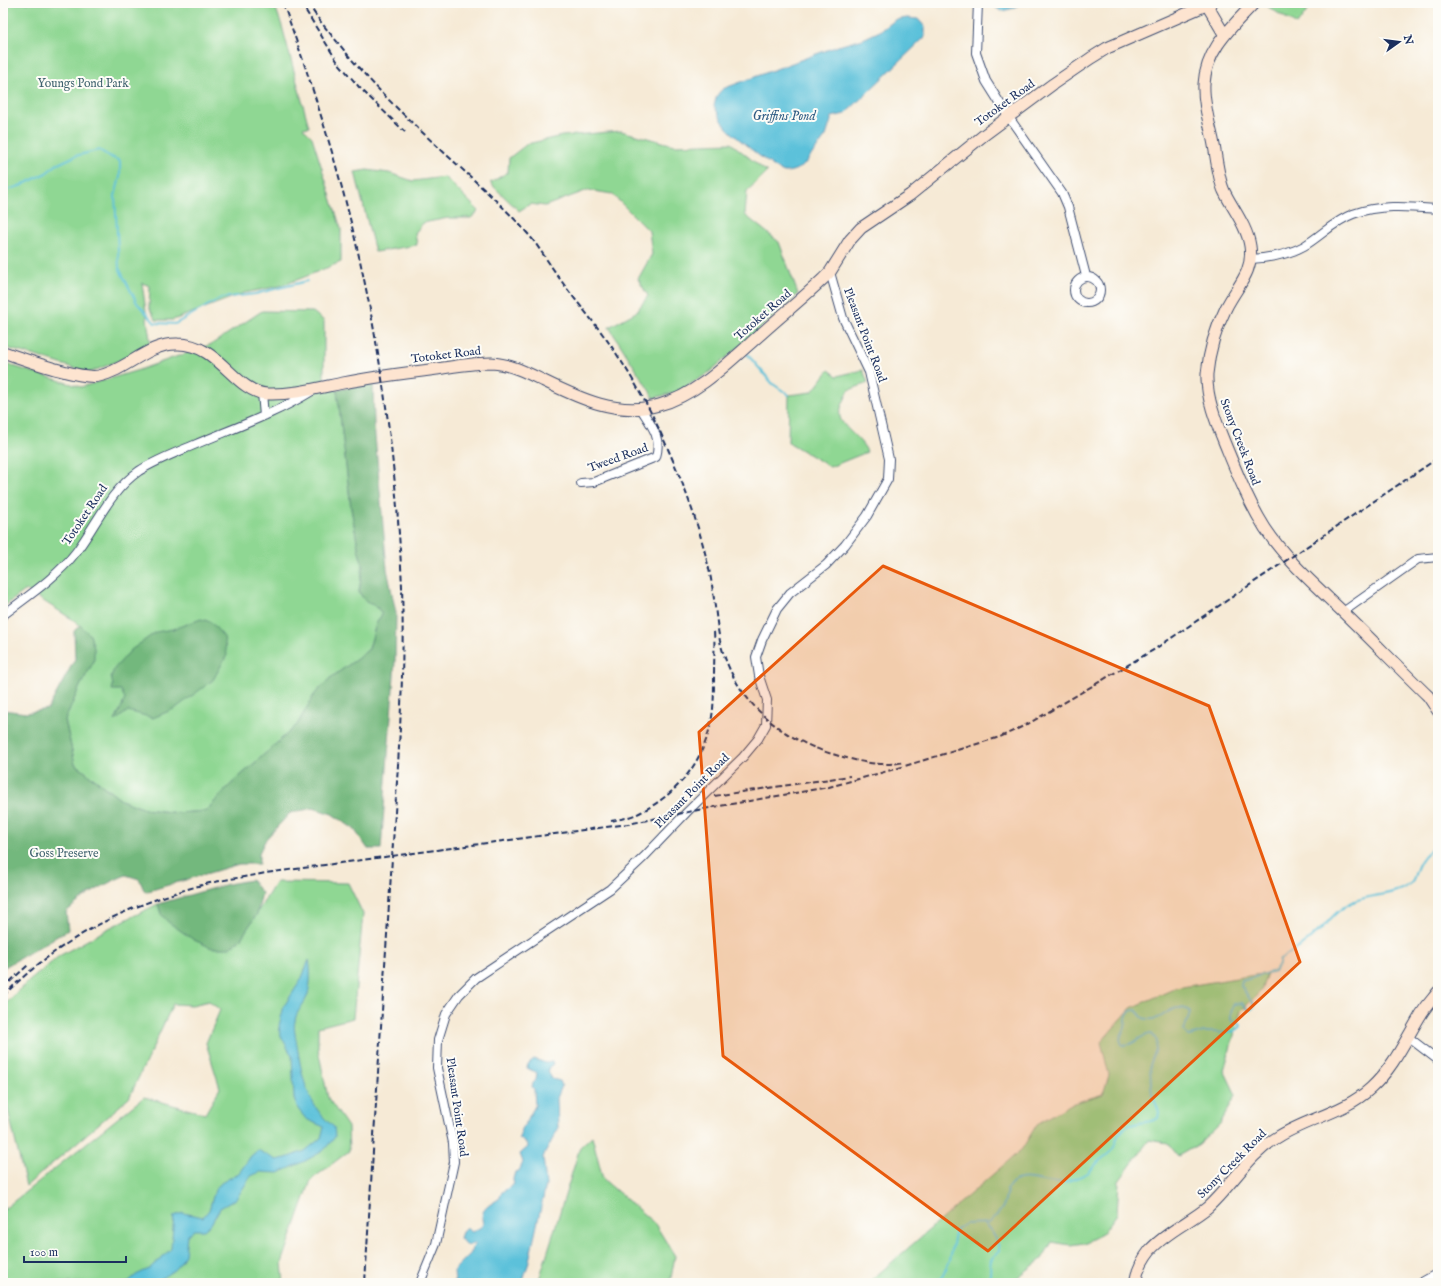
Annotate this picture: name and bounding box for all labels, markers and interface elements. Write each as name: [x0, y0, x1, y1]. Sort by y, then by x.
north arrow: [1379, 22, 1419, 62]
text: N: [1400, 33, 1416, 47]
park label: Youngs Pond Park: [37, 76, 129, 91]
street label: Totoket Road: [972, 76, 1038, 130]
water label: Griffins Pond: [752, 108, 816, 125]
street label: Totoket Road: [732, 286, 795, 344]
street label: Pleasant Point Road: [840, 286, 890, 385]
street label: Totoket Road: [410, 343, 482, 367]
street label: Stony Creek Road: [1217, 397, 1264, 488]
street label: Tweed Road: [586, 440, 651, 476]
street label: Totoket Road: [59, 481, 111, 548]
street label: Pleasant Point Road: [651, 750, 733, 832]
park label: Goss Preserve: [30, 846, 99, 861]
street label: Pleasant Point Road: [443, 1056, 471, 1158]
street label: Stony Creek Road: [1194, 1126, 1270, 1202]
scale bar: [24, 1238, 126, 1264]
text: 100 m: [30, 1245, 58, 1260]

